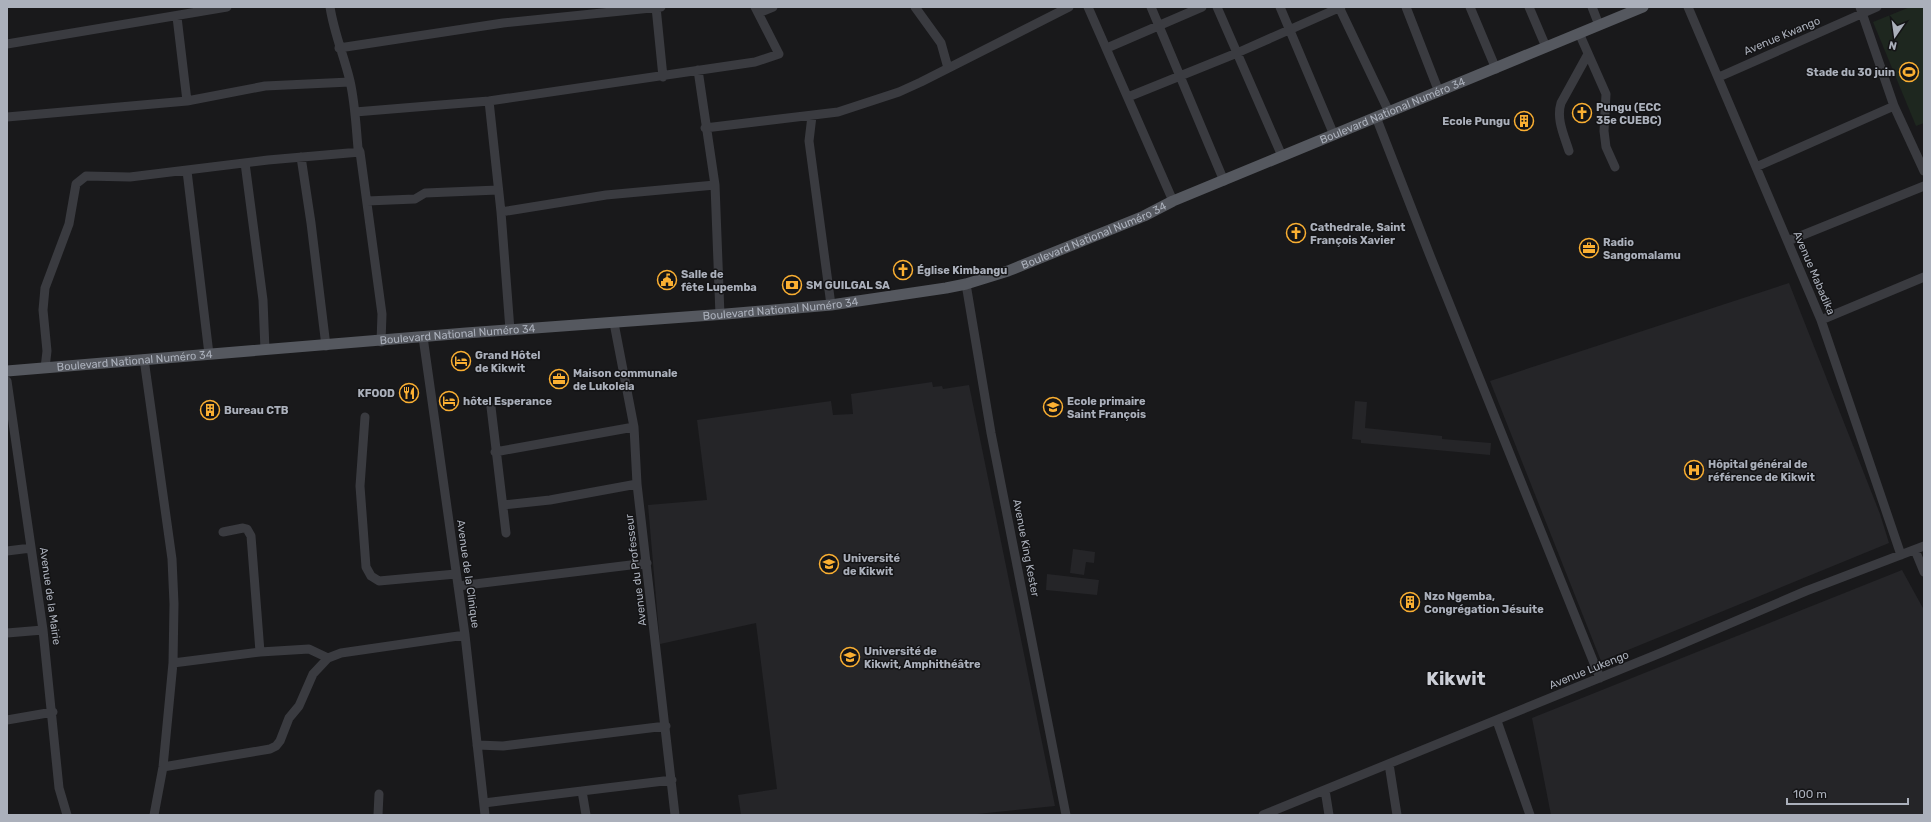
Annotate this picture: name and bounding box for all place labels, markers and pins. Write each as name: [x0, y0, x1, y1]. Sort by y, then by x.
sports icon: Stade du 30 juin: [1898, 61, 1920, 83]
place label: Stade du 30 juin: [1806, 66, 1895, 79]
place label: Pungu (ECC 35e CUEBC): [1596, 101, 1661, 127]
church icon: Pungu (ECC 35e CUEBC): [1571, 102, 1593, 124]
building icon: Ecole Pungu: [1513, 110, 1535, 132]
place label: Ecole Pungu: [1442, 115, 1510, 128]
place label: Cathedrale, Saint François Xavier: [1310, 221, 1405, 247]
church icon: Cathedrale, Saint François Xavier: [1285, 222, 1307, 244]
place label: Radio Sangomalamu: [1603, 236, 1681, 262]
office icon: Radio Sangomalamu: [1578, 237, 1600, 259]
church icon: Église Kimbangu: [892, 259, 914, 281]
place label: Église Kimbangu: [917, 264, 1007, 277]
place label: Salle de fête Lupemba: [681, 268, 757, 294]
public building icon: Salle de fête Lupemba: [656, 269, 678, 291]
bank icon: SM GUILGAL SA: [781, 274, 803, 296]
place label: SM GUILGAL SA: [806, 279, 890, 292]
place label: Grand Hôtel de Kikwit: [475, 349, 540, 375]
hotel icon: Grand Hôtel de Kikwit: [450, 350, 472, 372]
place label: Maison communale de Lukolela: [573, 367, 678, 393]
office icon: Maison communale de Lukolela: [548, 368, 570, 390]
restaurant icon: KFOOD: [398, 382, 420, 404]
place label: KFOOD: [357, 387, 395, 400]
hotel icon: hôtel Esperance: [438, 390, 460, 412]
place label: hôtel Esperance: [463, 395, 553, 408]
place label: Ecole primaire Saint François: [1067, 395, 1146, 421]
school or university icon: Ecole primaire Saint François: [1042, 396, 1064, 418]
building icon: Bureau CTB: [199, 399, 221, 421]
place label: Bureau CTB: [224, 404, 289, 417]
place label: Hôpital général de référence de Kikwit: [1708, 458, 1815, 484]
hospital icon: Hôpital général de référence de Kikwit: [1683, 459, 1705, 481]
place label: Université de Kikwit: [843, 552, 900, 578]
school or university icon: Université de Kikwit: [818, 553, 840, 575]
place label: Nzo Ngemba, Congrégation Jésuite: [1424, 590, 1544, 616]
building icon: Nzo Ngemba, Congrégation Jésuite: [1399, 591, 1421, 613]
place label: Université de Kikwit, Amphithéâtre: [864, 645, 981, 671]
school or university icon: Université de Kikwit, Amphithéâtre: [839, 646, 861, 668]

